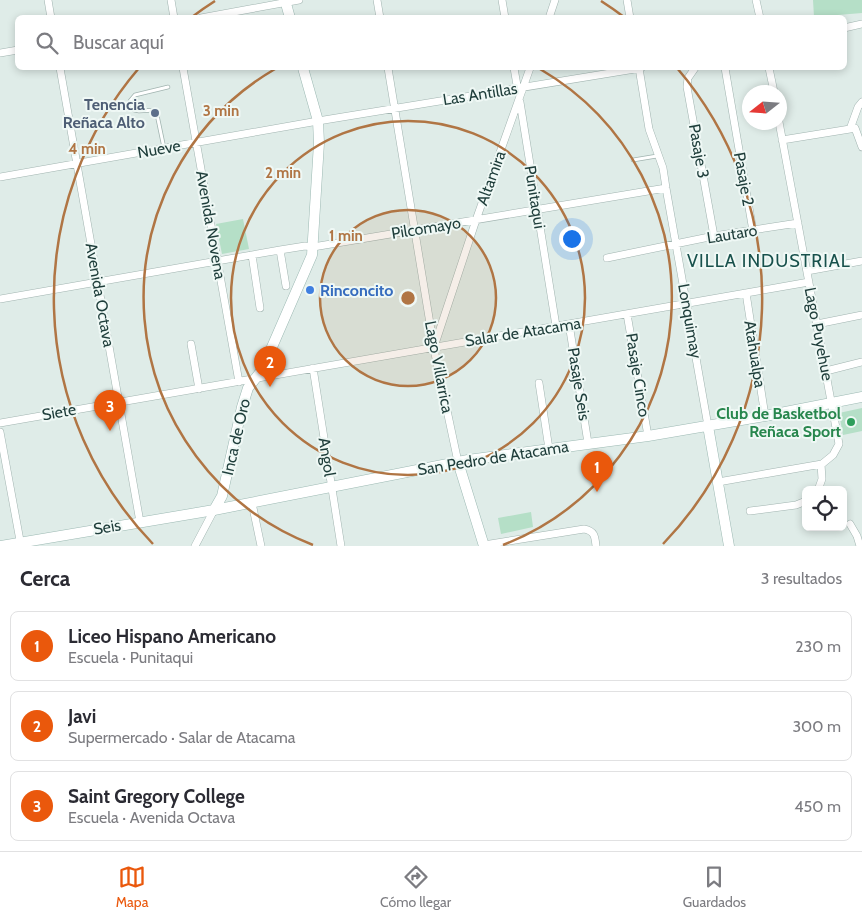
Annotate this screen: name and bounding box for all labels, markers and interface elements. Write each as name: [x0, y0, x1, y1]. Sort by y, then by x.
search box: [15, 15, 847, 70]
icon: search: [33, 29, 61, 57]
text: Buscar aquí: [73, 31, 164, 54]
street label: Las Antillas: [441, 79, 519, 109]
north arrow: [742, 85, 787, 130]
place label: Tenencia Reñaca Alto: [63, 95, 145, 132]
text: 3 min: [203, 102, 239, 120]
marker: Tenencia Reñaca Alto: [149, 107, 161, 119]
street label: Pasaje 3: [685, 122, 713, 180]
street label: Nueve: [136, 136, 182, 162]
text: 4 min: [68, 140, 106, 158]
street label: Altamira: [472, 148, 510, 208]
street label: Pasaje 2: [730, 151, 758, 207]
text: 2 min: [265, 164, 301, 182]
street label: Punitaqui: [521, 164, 549, 230]
street label: Avenida Novena: [192, 169, 230, 281]
street label: Pilcomayo: [390, 213, 462, 243]
street label: Lautaro: [705, 221, 759, 247]
your location: [559, 226, 585, 252]
text: 1 min: [329, 227, 363, 245]
street label: Avenida Octava: [81, 241, 119, 349]
district label: VILLA INDUSTRIAL: [687, 250, 851, 272]
place label: Rinconcito: [320, 281, 394, 300]
street label: Lonquimay: [674, 282, 706, 360]
marker: Rinconcito: [304, 284, 316, 296]
street label: Lago Puyehue: [801, 286, 837, 382]
centre of rings: [399, 289, 417, 307]
street label: Salar de Atacama: [464, 313, 583, 351]
street label: Lago Villarrica: [421, 319, 457, 415]
street label: Atahualpa: [740, 319, 770, 389]
street label: Pasaje Cinco: [622, 332, 654, 419]
pin: 2: [254, 346, 286, 387]
street label: Pasaje Seis: [564, 346, 594, 422]
pin: 3: [94, 390, 126, 431]
street label: Inca de Oro: [218, 397, 254, 477]
street label: Siete: [40, 400, 78, 424]
place label: Club de Basketbol Reñaca Sport: [716, 404, 841, 441]
marker: Club de Basketbol Reñaca Sport: [845, 416, 857, 428]
street label: Angol: [315, 436, 339, 478]
street label: San Pedro de Atacama: [416, 437, 570, 479]
pin: 1: [581, 451, 613, 492]
map controls: [802, 486, 847, 531]
button: locate: [802, 486, 847, 531]
street label: Seis: [92, 515, 123, 539]
text: Cerca: [20, 566, 70, 591]
text: 3 resultados: [761, 569, 842, 588]
text: Liceo Hispano Americano: [68, 625, 276, 648]
text: 1: [34, 637, 40, 656]
text: 230 m: [795, 637, 841, 656]
text: Escuela · Punitaqui: [68, 648, 193, 667]
text: Javi: [68, 705, 96, 728]
text: 2: [33, 717, 41, 736]
text: 300 m: [792, 717, 841, 736]
text: Supermercado · Salar de Atacama: [68, 728, 295, 747]
text: Saint Gregory College: [68, 785, 245, 808]
text: 3: [33, 797, 41, 816]
text: 450 m: [794, 797, 841, 816]
text: Escuela · Avenida Octava: [68, 808, 235, 827]
tab: Mapa: [116, 863, 148, 911]
tab: Cómo llegar: [380, 863, 451, 911]
tab: Guardados: [683, 863, 746, 911]

